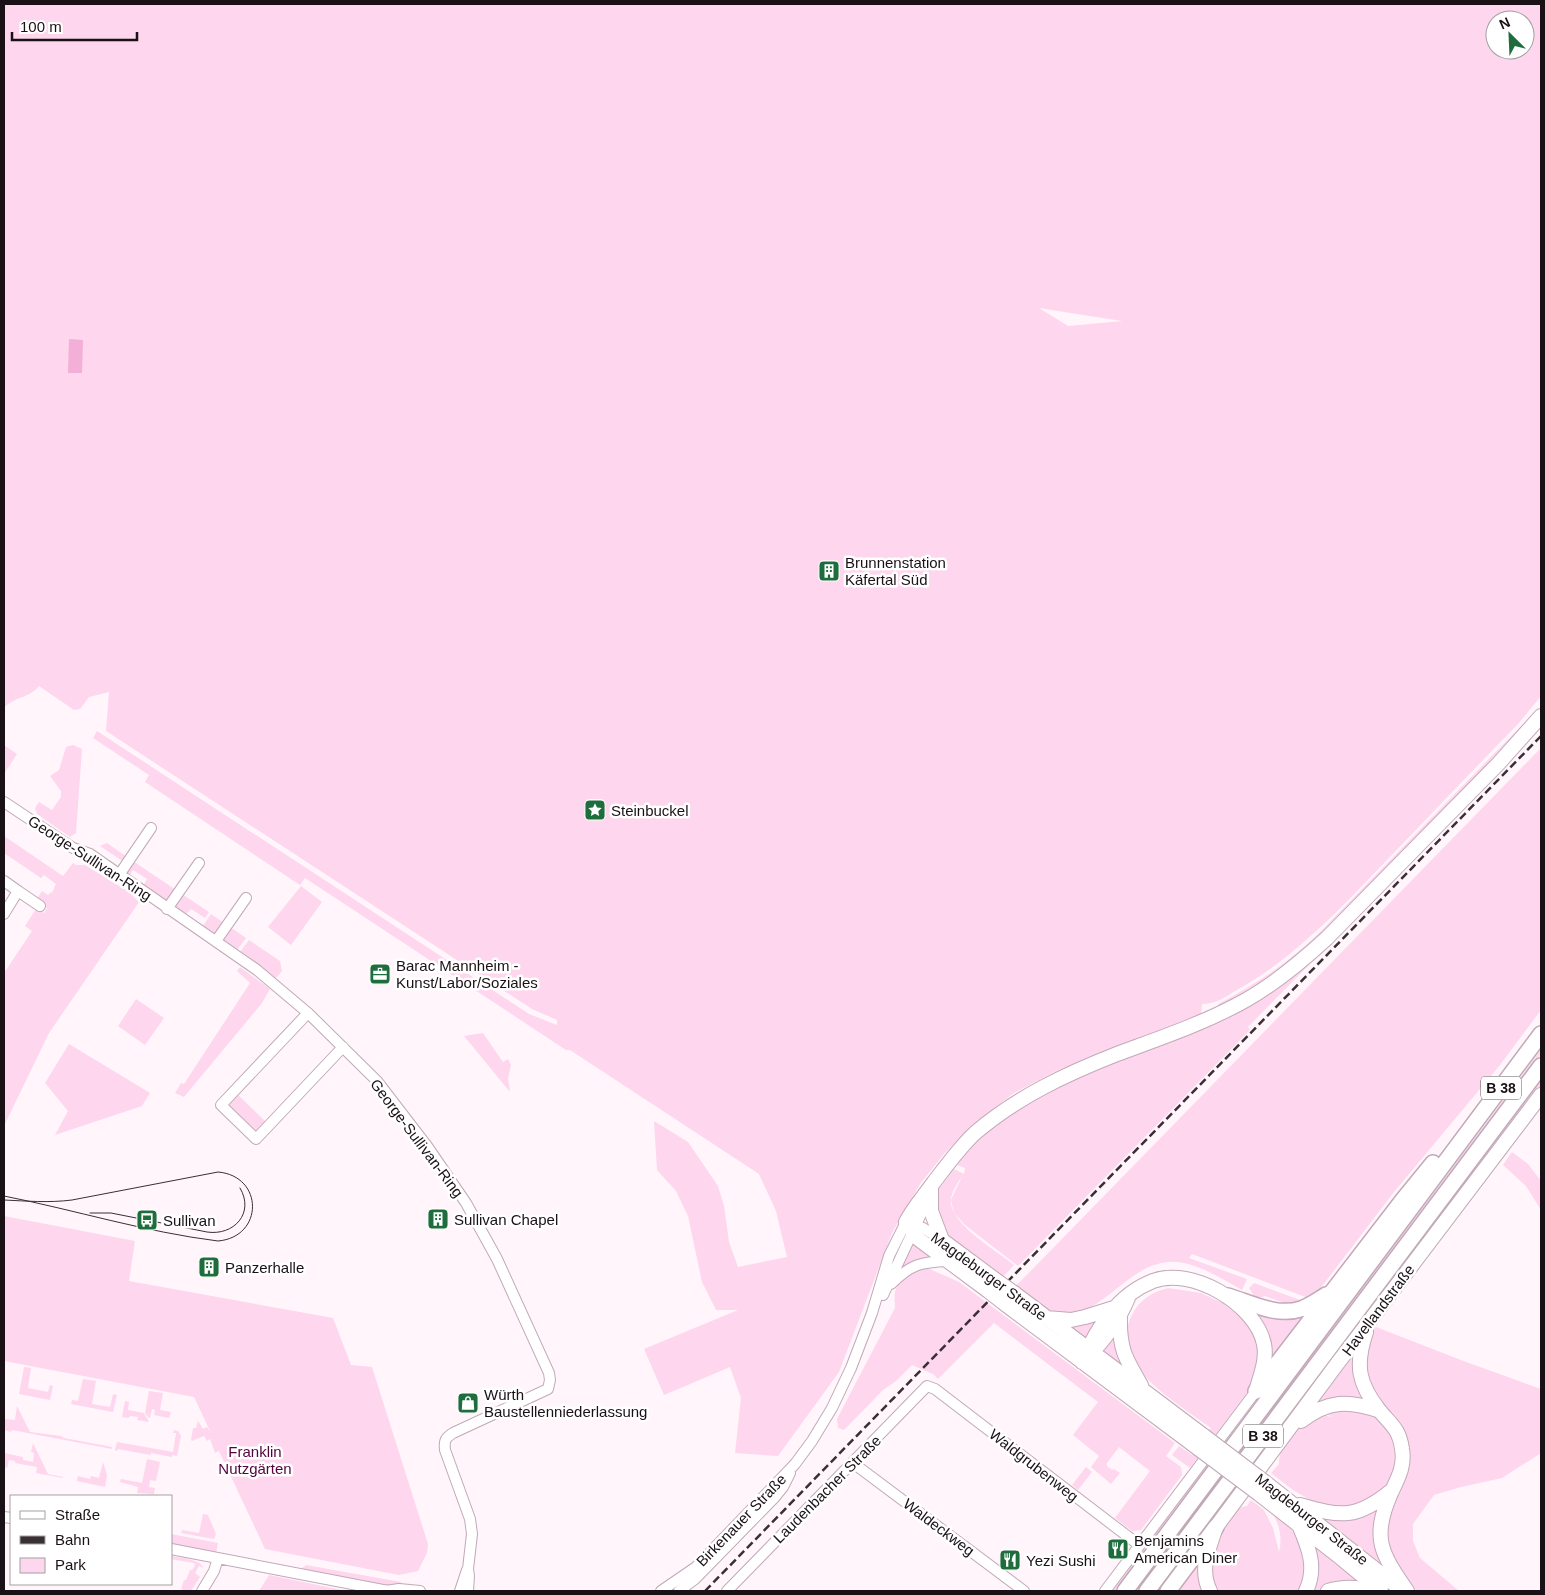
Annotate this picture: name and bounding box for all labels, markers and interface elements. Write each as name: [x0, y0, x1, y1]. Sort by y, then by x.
scale bar: [12, 10, 138, 42]
north arrow: [1485, 10, 1535, 60]
text: N: [1497, 14, 1513, 32]
text: 100 m: [20, 18, 62, 35]
place label: Brunnenstation Käfertal Süd: [845, 554, 946, 588]
building icon: Brunnenstation Käfertal Süd: [817, 559, 841, 583]
place icon: Steinbuckel: [583, 798, 607, 822]
place label: Steinbuckel: [611, 802, 689, 819]
street label: George-Sullivan-Ring: [25, 812, 155, 904]
place label: Barac Mannheim - Kunst/Labor/Soziales: [396, 957, 538, 991]
office icon: Barac Mannheim - Kunst/Labor/Soziales: [368, 962, 392, 986]
street label: George-Sullivan-Ring: [367, 1076, 467, 1200]
road number: B 38: [1481, 1076, 1521, 1100]
building icon: Sullivan Chapel: [426, 1207, 450, 1231]
bus stop icon: Sullivan: [135, 1208, 159, 1232]
place label: Sullivan Chapel: [454, 1211, 558, 1228]
place label: Sullivan: [163, 1212, 216, 1229]
street label: Magdeburger Straße: [928, 1228, 1050, 1324]
building icon: Panzerhalle: [197, 1255, 221, 1279]
place label: Panzerhalle: [225, 1259, 304, 1276]
street label: Havellandstraße: [1338, 1261, 1418, 1359]
place label: Würth Baustellenniederlassung: [484, 1386, 647, 1420]
shop icon: Würth Baustellenniederlassung: [456, 1391, 480, 1415]
road number: B 38: [1243, 1424, 1283, 1448]
street label: Waldgrubenweg: [986, 1425, 1082, 1505]
street label: Laudenbacher Straße: [770, 1432, 884, 1546]
park label: Franklin Nutzgärten: [218, 1443, 292, 1477]
street label: Birkenauer Straße: [693, 1470, 789, 1570]
street label: Magdeburger Straße: [1252, 1470, 1372, 1568]
legend: [10, 1495, 172, 1585]
street label: Waldeckweg: [900, 1495, 978, 1559]
text: Straße: [55, 1506, 100, 1523]
text: Bahn: [55, 1531, 90, 1548]
place label: Benjamins American Diner: [1134, 1532, 1237, 1566]
restaurant icon: Benjamins American Diner: [1106, 1537, 1130, 1561]
restaurant icon: Yezi Sushi: [998, 1548, 1022, 1572]
place label: Yezi Sushi: [1026, 1552, 1096, 1569]
text: Park: [55, 1556, 86, 1573]

